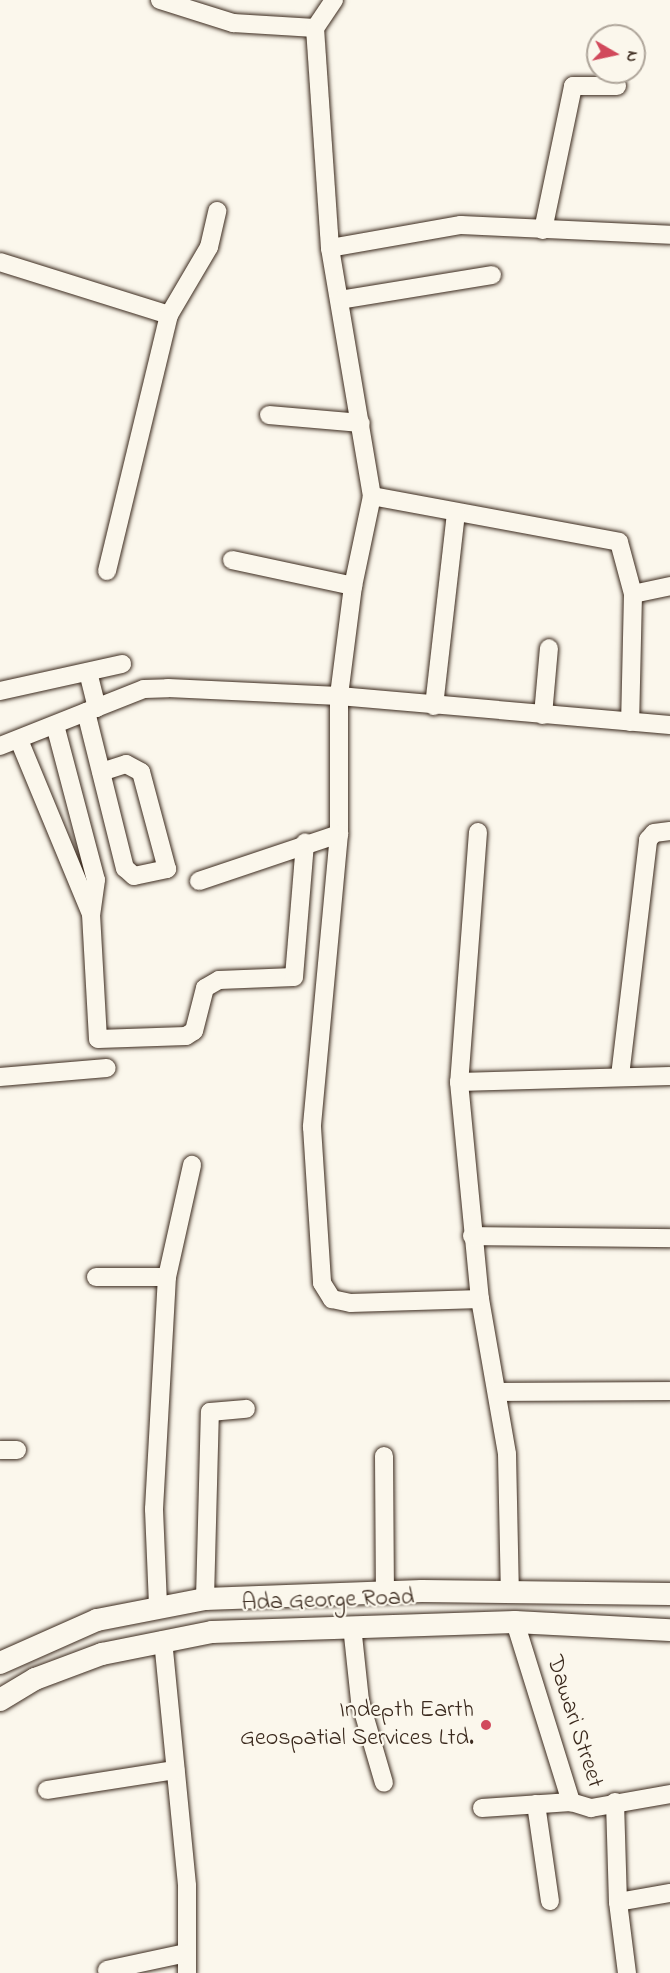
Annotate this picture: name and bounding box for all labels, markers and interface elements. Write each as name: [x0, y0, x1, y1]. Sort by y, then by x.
north arrow: [586, 24, 646, 84]
text: N: [619, 49, 645, 64]
street label: Ada George Road: [241, 1584, 415, 1618]
street label: Dawari Street: [539, 1652, 609, 1792]
place label: Indepth Earth Geospatial Services Ltd.: [240, 1697, 474, 1753]
marker: Indepth Earth Geospatial Services Ltd.: [479, 1718, 493, 1732]

